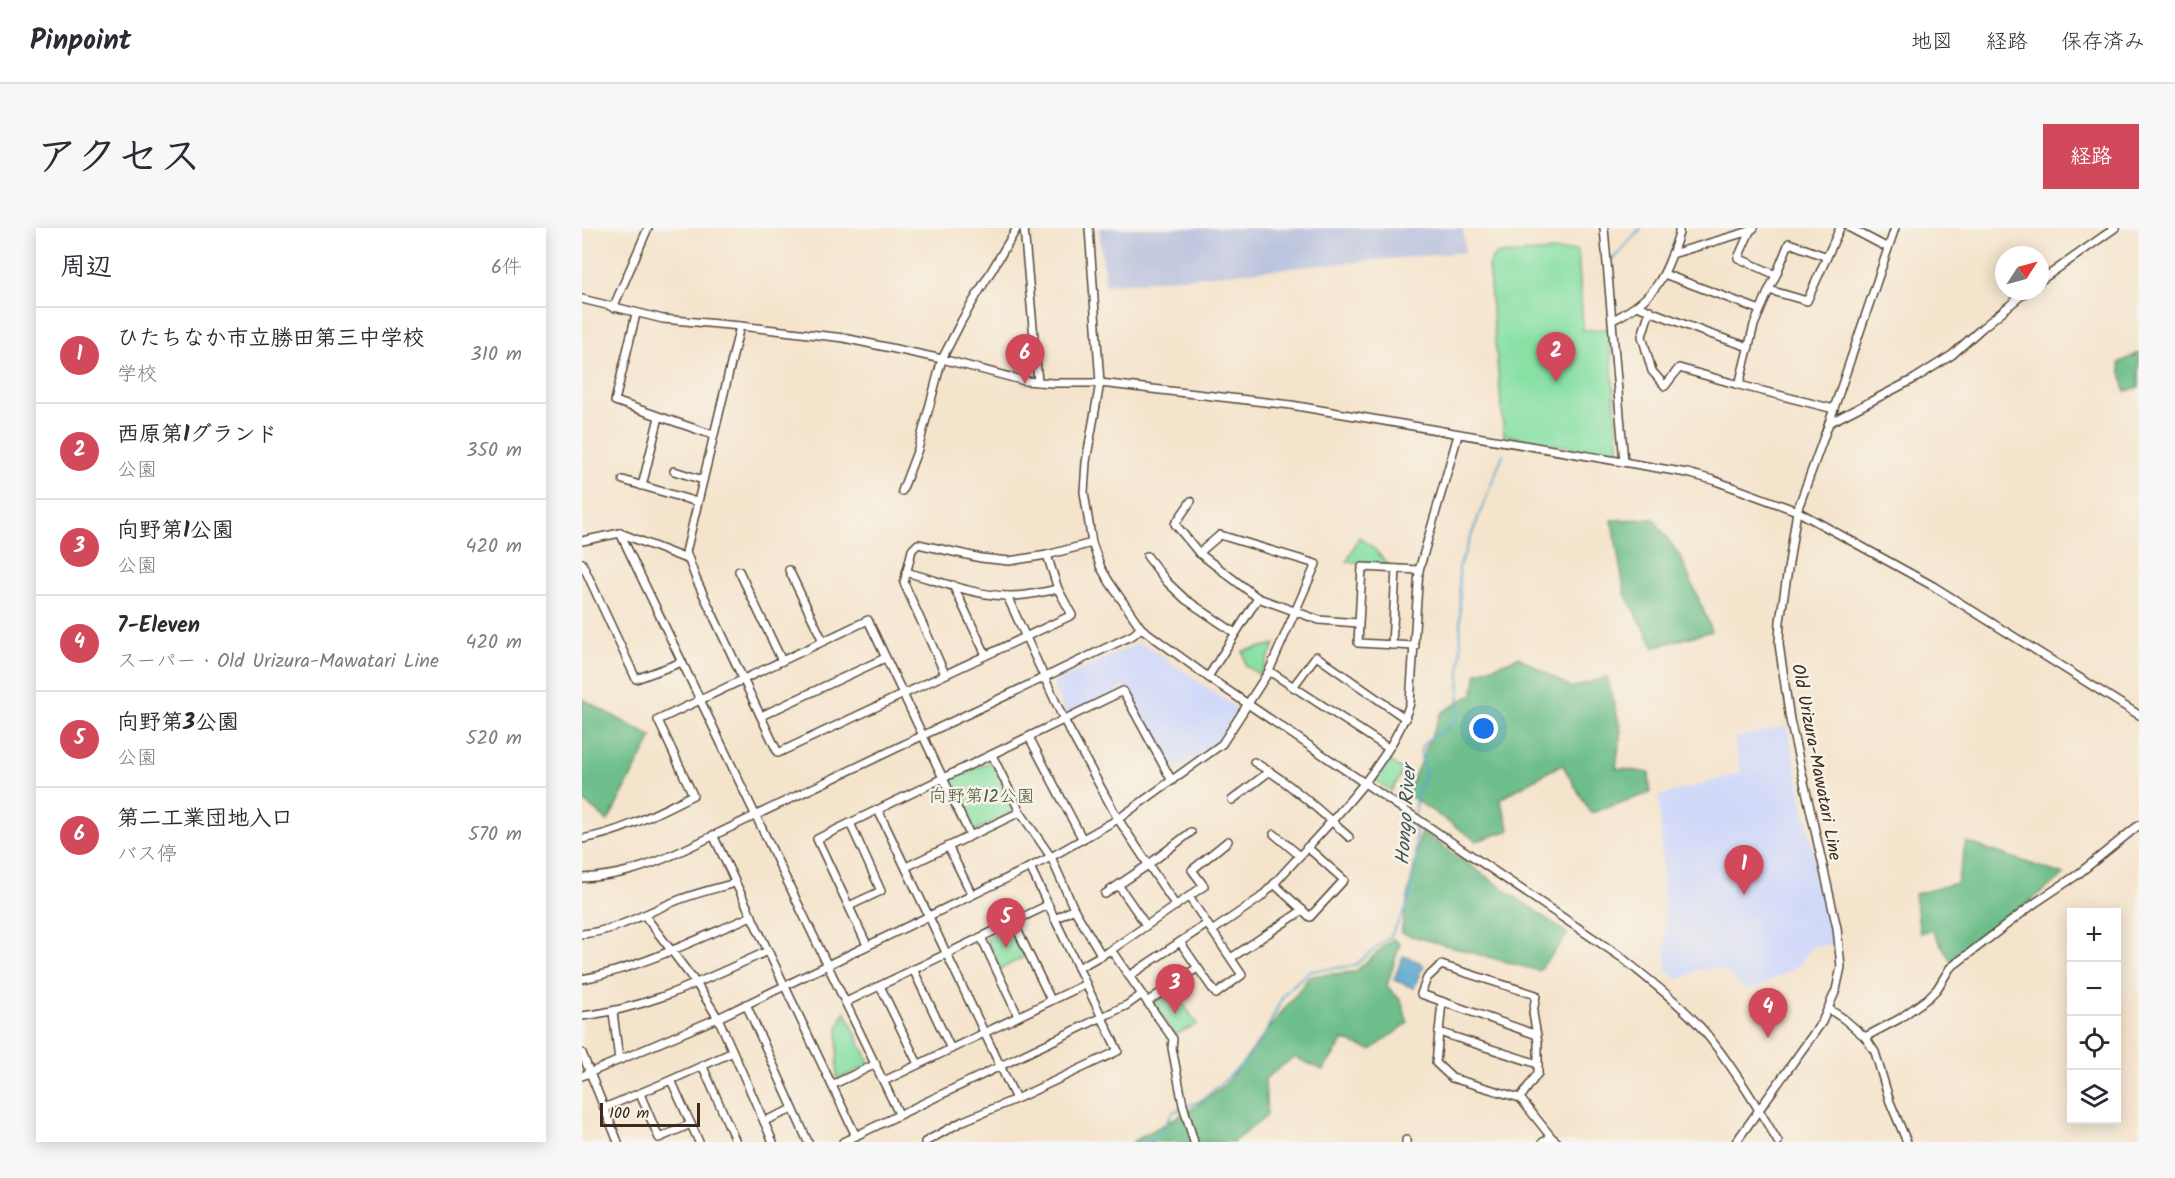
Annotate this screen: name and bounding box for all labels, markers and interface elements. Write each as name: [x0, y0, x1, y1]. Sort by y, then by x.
text: Pinpoint: [30, 19, 131, 64]
text: 地図: [1911, 26, 1953, 59]
text: 経路: [1986, 26, 2028, 59]
text: 保存済み: [2061, 26, 2145, 59]
button: 経路: [2043, 124, 2139, 189]
text: アクセス: [36, 125, 201, 192]
north arrow: [1995, 246, 2049, 300]
text: 周辺: [60, 247, 112, 289]
text: 6件: [491, 252, 522, 284]
text: ひたちなか市立勝田第三中学校: [117, 322, 425, 357]
pin: 2: [1536, 332, 1576, 382]
pin: 6: [1006, 334, 1044, 384]
text: 1: [76, 339, 83, 371]
text: 310 m: [470, 339, 522, 371]
text: 学校: [117, 359, 157, 391]
text: 西原第1グランド: [117, 418, 278, 453]
text: 2: [74, 435, 85, 467]
text: 350 m: [466, 435, 522, 467]
text: 公園: [117, 455, 157, 487]
text: 向野第1公園: [117, 514, 234, 549]
text: 3: [74, 531, 85, 563]
text: 420 m: [465, 531, 522, 563]
text: 公園: [117, 551, 157, 583]
text: 7-Eleven: [117, 609, 200, 644]
text: 4: [74, 627, 85, 659]
text: 420 m: [465, 627, 522, 659]
text: スーパー · Old Urizura-Mawatari Line: [117, 646, 439, 678]
street label: Old Urizura-Mawatari Line: [1782, 661, 1849, 863]
text: 向野第3公園: [117, 706, 239, 741]
your location: [1469, 714, 1498, 743]
text: 5: [74, 723, 85, 755]
text: 520 m: [466, 723, 522, 755]
text: 公園: [117, 743, 157, 775]
water label: Hongo River: [1388, 760, 1427, 866]
park label: 向野第12公園: [929, 783, 1035, 812]
text: 第二工業団地入口: [117, 802, 293, 837]
text: 6: [74, 819, 85, 851]
text: 570 m: [468, 819, 522, 851]
text: バス停: [117, 839, 177, 871]
pin: 1: [1724, 846, 1764, 895]
pin: 5: [986, 898, 1026, 948]
map controls: [2067, 908, 2121, 1124]
button: +: [2067, 908, 2121, 962]
button: −: [2067, 962, 2121, 1016]
pin: 3: [1156, 964, 1194, 1014]
pin: 4: [1748, 988, 1788, 1038]
button: locate: [2067, 1016, 2121, 1070]
button: layers: [2067, 1070, 2121, 1124]
scale bar: [600, 1100, 700, 1128]
text: 100 m: [609, 1101, 649, 1126]

